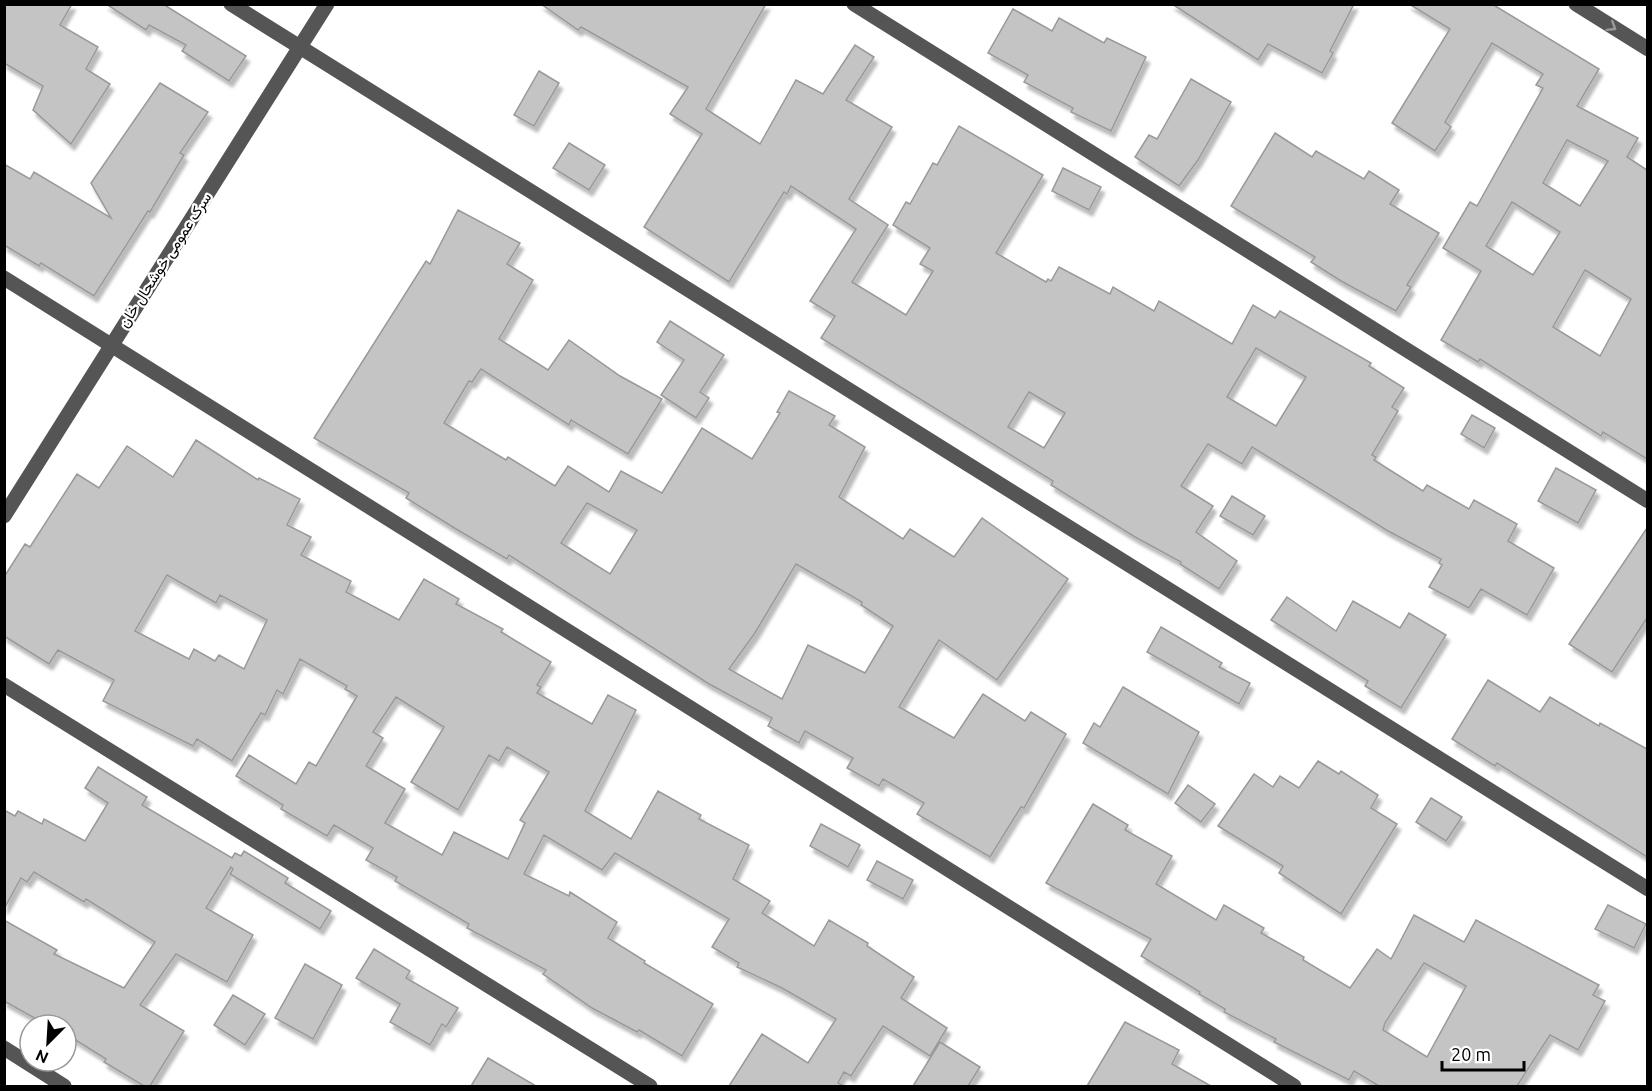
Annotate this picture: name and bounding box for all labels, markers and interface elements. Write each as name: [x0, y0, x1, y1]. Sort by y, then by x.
one-way arrow: [1606, 19, 1616, 31]
street label: سرک عمومی خوشحال خان: [115, 189, 216, 331]
north arrow: [18, 1013, 78, 1073]
scale bar: [1442, 1034, 1524, 1072]
text: 20 m: [1451, 1044, 1491, 1064]
text: N: [33, 1046, 51, 1067]

